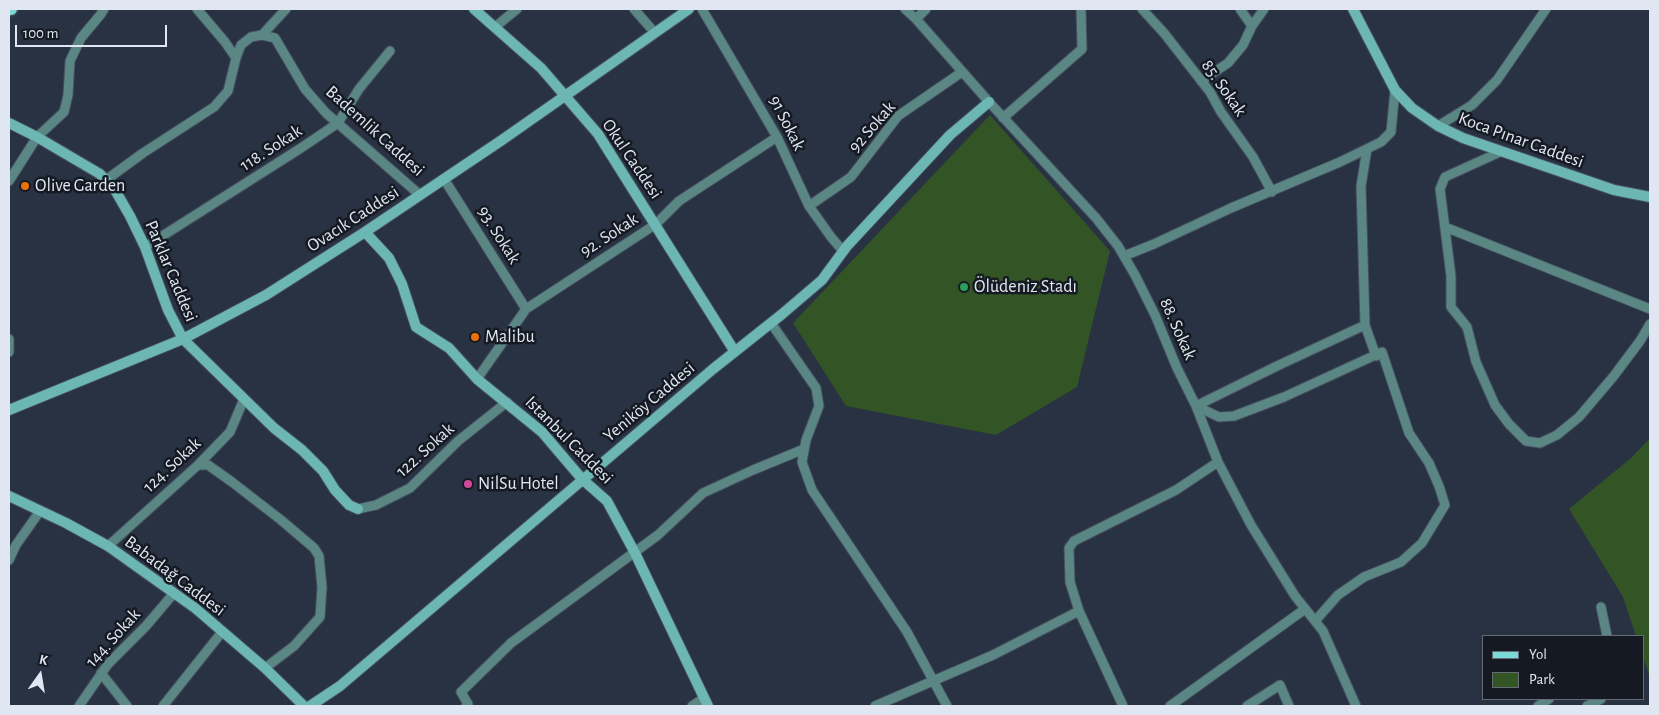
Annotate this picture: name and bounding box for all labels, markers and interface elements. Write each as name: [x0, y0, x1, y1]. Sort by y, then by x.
scale bar: [18, 15, 170, 47]
text: 100 m: [23, 26, 58, 41]
street label: 85. Sokak: [1197, 55, 1251, 121]
street label: Bademlik Caddesi: [321, 81, 429, 181]
street label: 91 Sokak: [764, 92, 810, 154]
street label: 92 Sokak: [844, 97, 900, 157]
street label: Koca Pınar Caddesi: [1455, 107, 1587, 173]
street label: Okul Caddesi: [597, 115, 667, 203]
street label: 118. Sokak: [236, 120, 306, 176]
place label: Olive Garden: [35, 175, 125, 197]
marker: Olive Garden: [19, 180, 31, 192]
street label: Ovacık Caddesi: [303, 181, 403, 257]
street label: 93. Sokak: [473, 202, 525, 268]
street label: 92. Sokak: [576, 208, 642, 262]
street label: Parklar Caddesi: [140, 217, 202, 325]
place label: Ölüdeniz Stadı: [974, 276, 1077, 298]
marker: Ölüdeniz Stadı: [958, 281, 970, 293]
street label: 88. Sokak: [1155, 295, 1201, 363]
place label: Malibu: [485, 326, 535, 348]
marker: Malibu: [469, 331, 481, 343]
street label: Yeniköy Caddesi: [599, 357, 699, 447]
street label: Istanbul Caddesi: [520, 391, 618, 489]
street label: 122. Sokak: [391, 418, 459, 482]
street label: 124. Sokak: [138, 433, 206, 497]
place label: NilSu Hotel: [478, 473, 559, 495]
marker: NilSu Hotel: [462, 478, 474, 490]
street label: Babadağ Caddesi: [120, 531, 230, 621]
street label: 144. Sokak: [81, 604, 145, 672]
legend: [1482, 635, 1644, 700]
text: Yol: [1529, 647, 1547, 662]
north arrow: [15, 650, 65, 700]
text: K: [38, 653, 49, 668]
text: Park: [1529, 672, 1555, 687]

